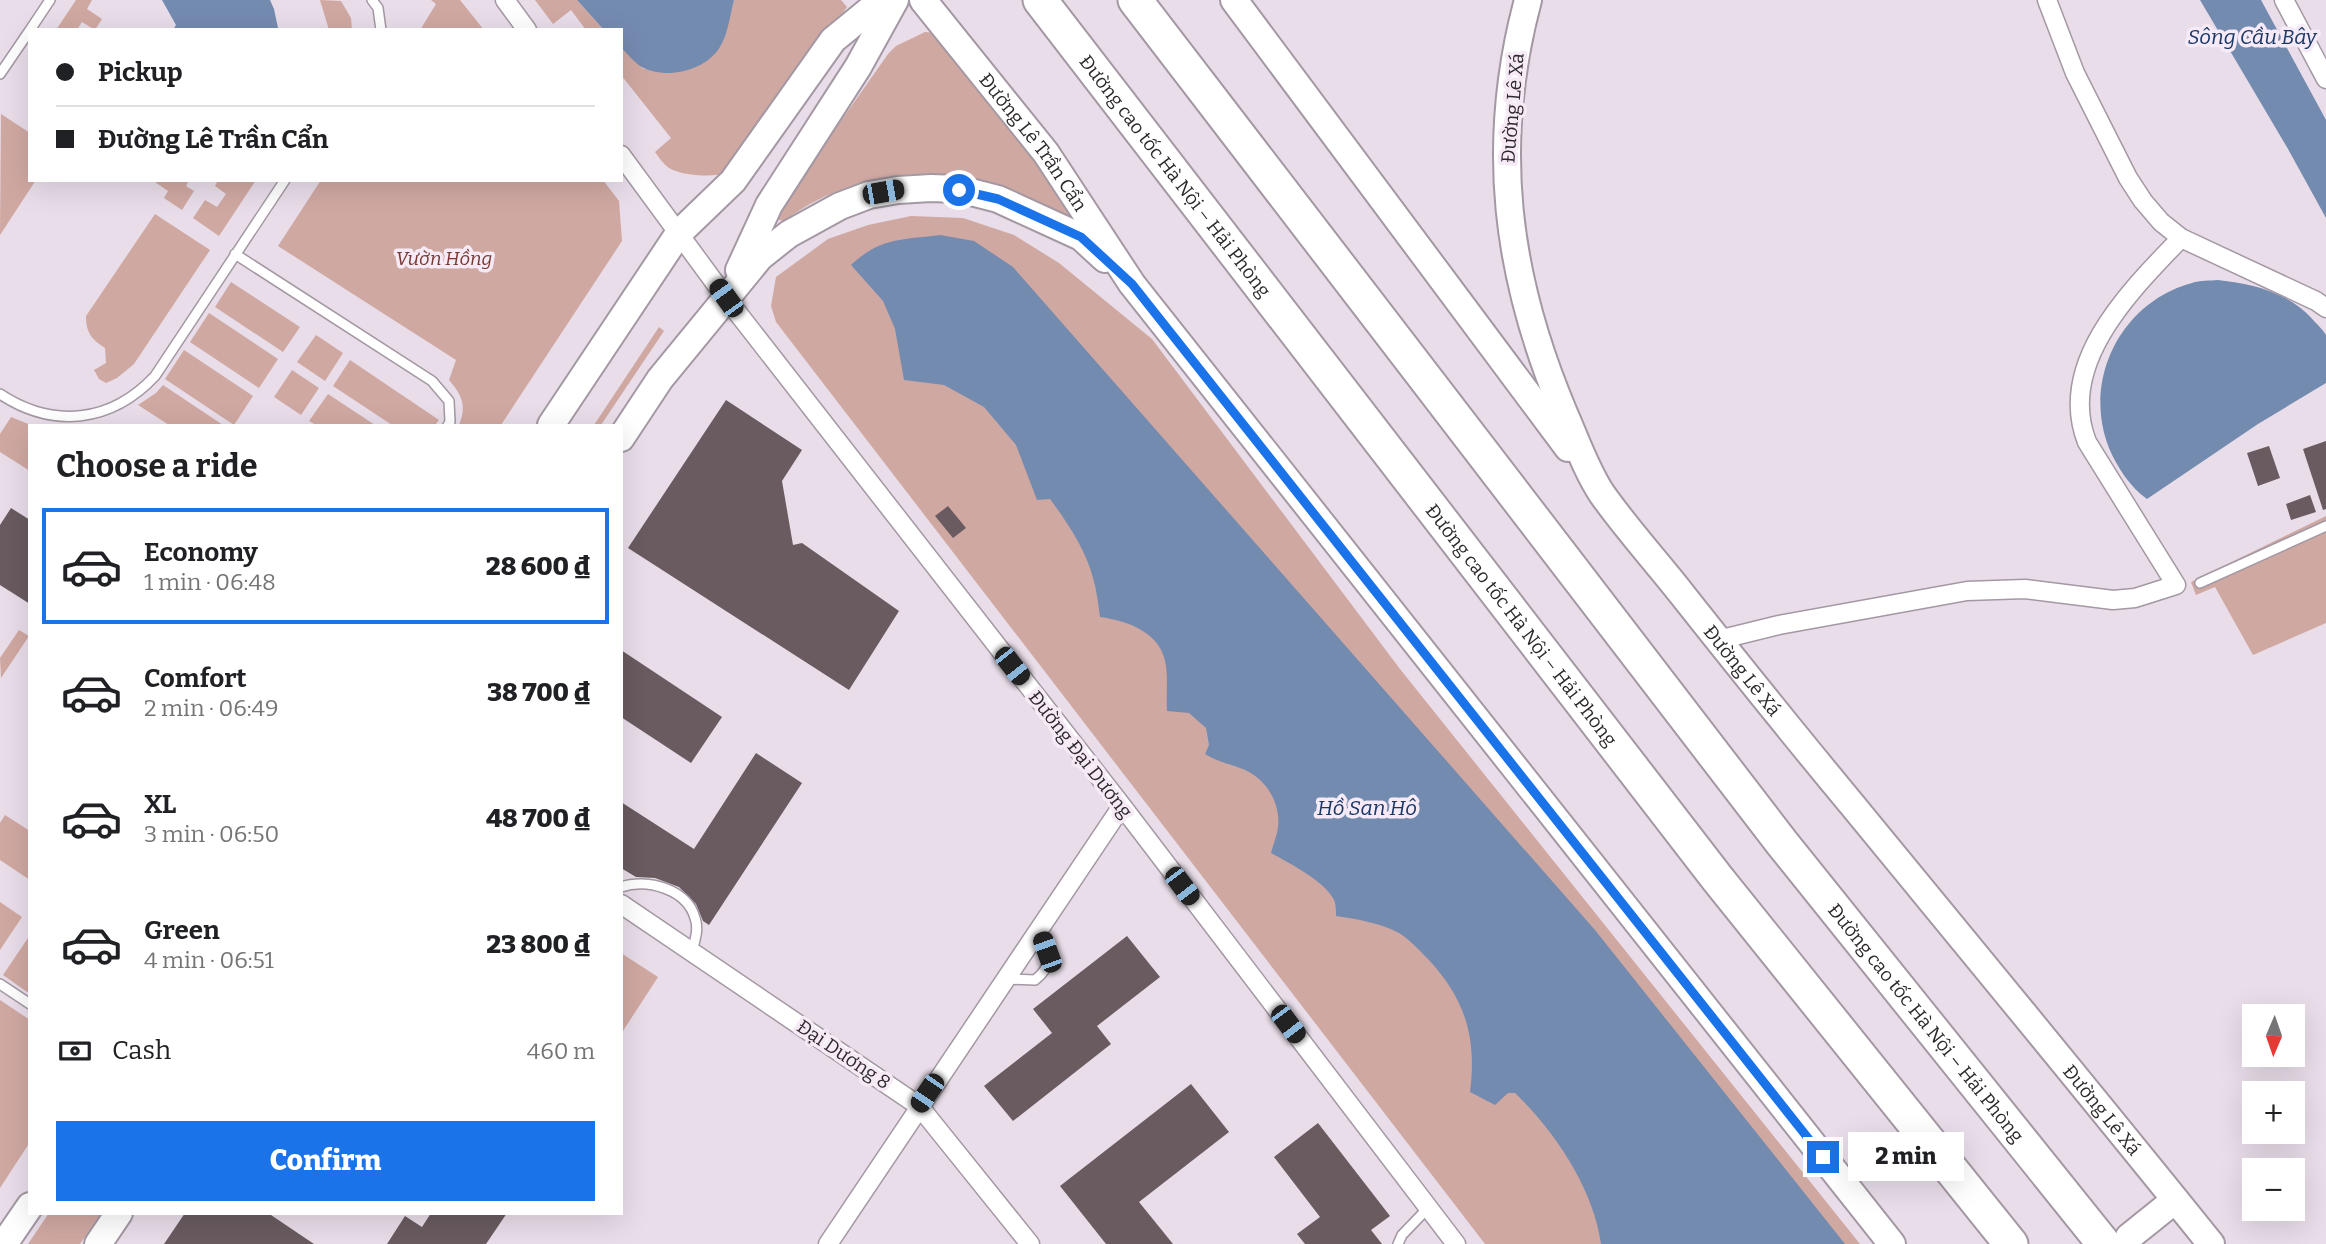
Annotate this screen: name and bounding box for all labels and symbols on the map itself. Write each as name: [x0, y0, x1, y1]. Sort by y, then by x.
water label: Sông Cầu Bây: [2187, 24, 2318, 50]
street label: Đường cao tốc Hà Nội – Hải Phòng: [1075, 50, 1276, 302]
street label: Đường Lê Xá: [1496, 52, 1529, 164]
street label: Đường Lê Trần Cẩn: [974, 69, 1092, 216]
route start: [943, 174, 975, 206]
car: [861, 178, 906, 206]
park label: Vườn Hồng: [396, 247, 492, 270]
car: [706, 275, 747, 321]
street label: Đường cao tốc Hà Nội – Hải Phòng: [1421, 499, 1622, 751]
street label: Đường Lê Xá: [1699, 620, 1786, 721]
car: [991, 643, 1034, 689]
street label: Đường Đại Dương: [1024, 686, 1138, 823]
water label: Hồ San Hô: [1317, 795, 1417, 821]
car: [1161, 863, 1204, 909]
street label: Đường cao tốc Hà Nội – Hải Phòng: [1823, 899, 2029, 1147]
car: [1030, 929, 1065, 975]
car: [1267, 1001, 1310, 1047]
north arrow: [2242, 1004, 2305, 1068]
street label: Đại Dương 8: [793, 1015, 895, 1094]
street label: Đường Lê Xá: [2058, 1060, 2146, 1161]
car: [907, 1070, 948, 1116]
callout: 2 min: [1848, 1132, 1963, 1182]
route end: [1807, 1141, 1839, 1173]

